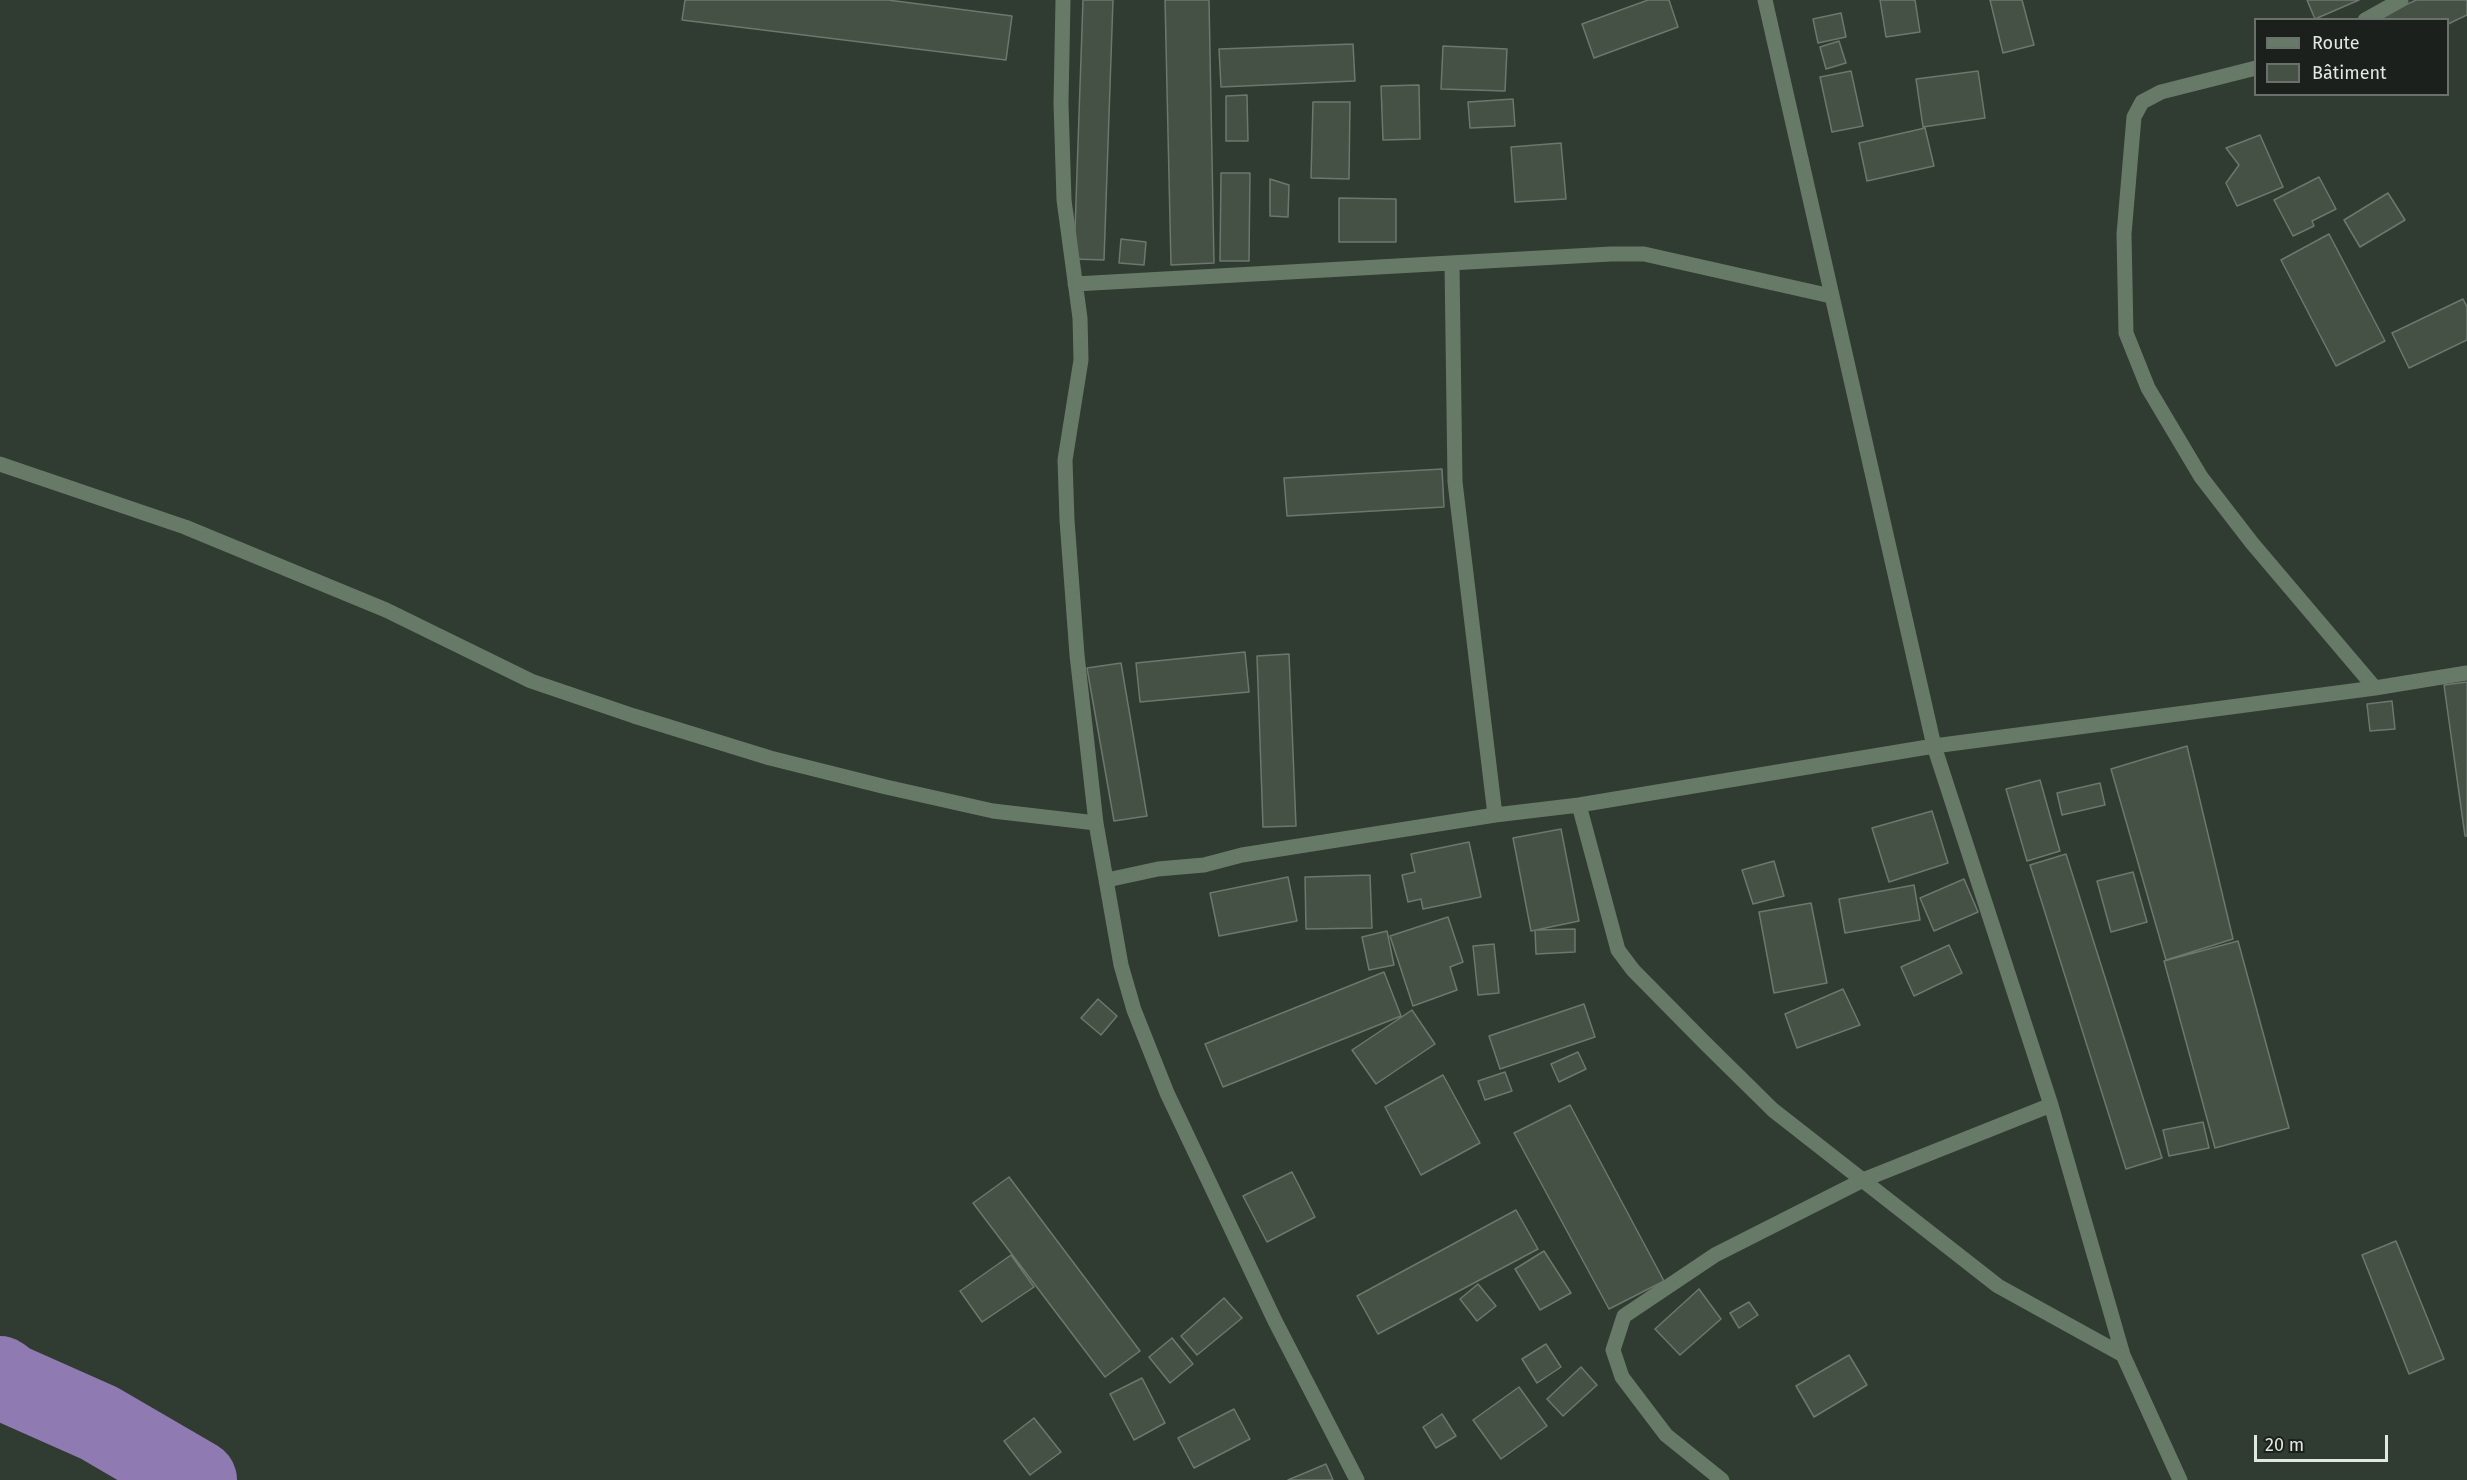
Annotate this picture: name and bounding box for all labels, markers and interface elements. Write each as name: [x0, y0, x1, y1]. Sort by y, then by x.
legend: [2254, 18, 2449, 96]
text: Route: [2312, 32, 2360, 54]
text: Bâtiment: [2312, 62, 2387, 84]
scale bar: [2257, 1423, 2390, 1461]
text: 20 m: [2265, 1434, 2304, 1456]

